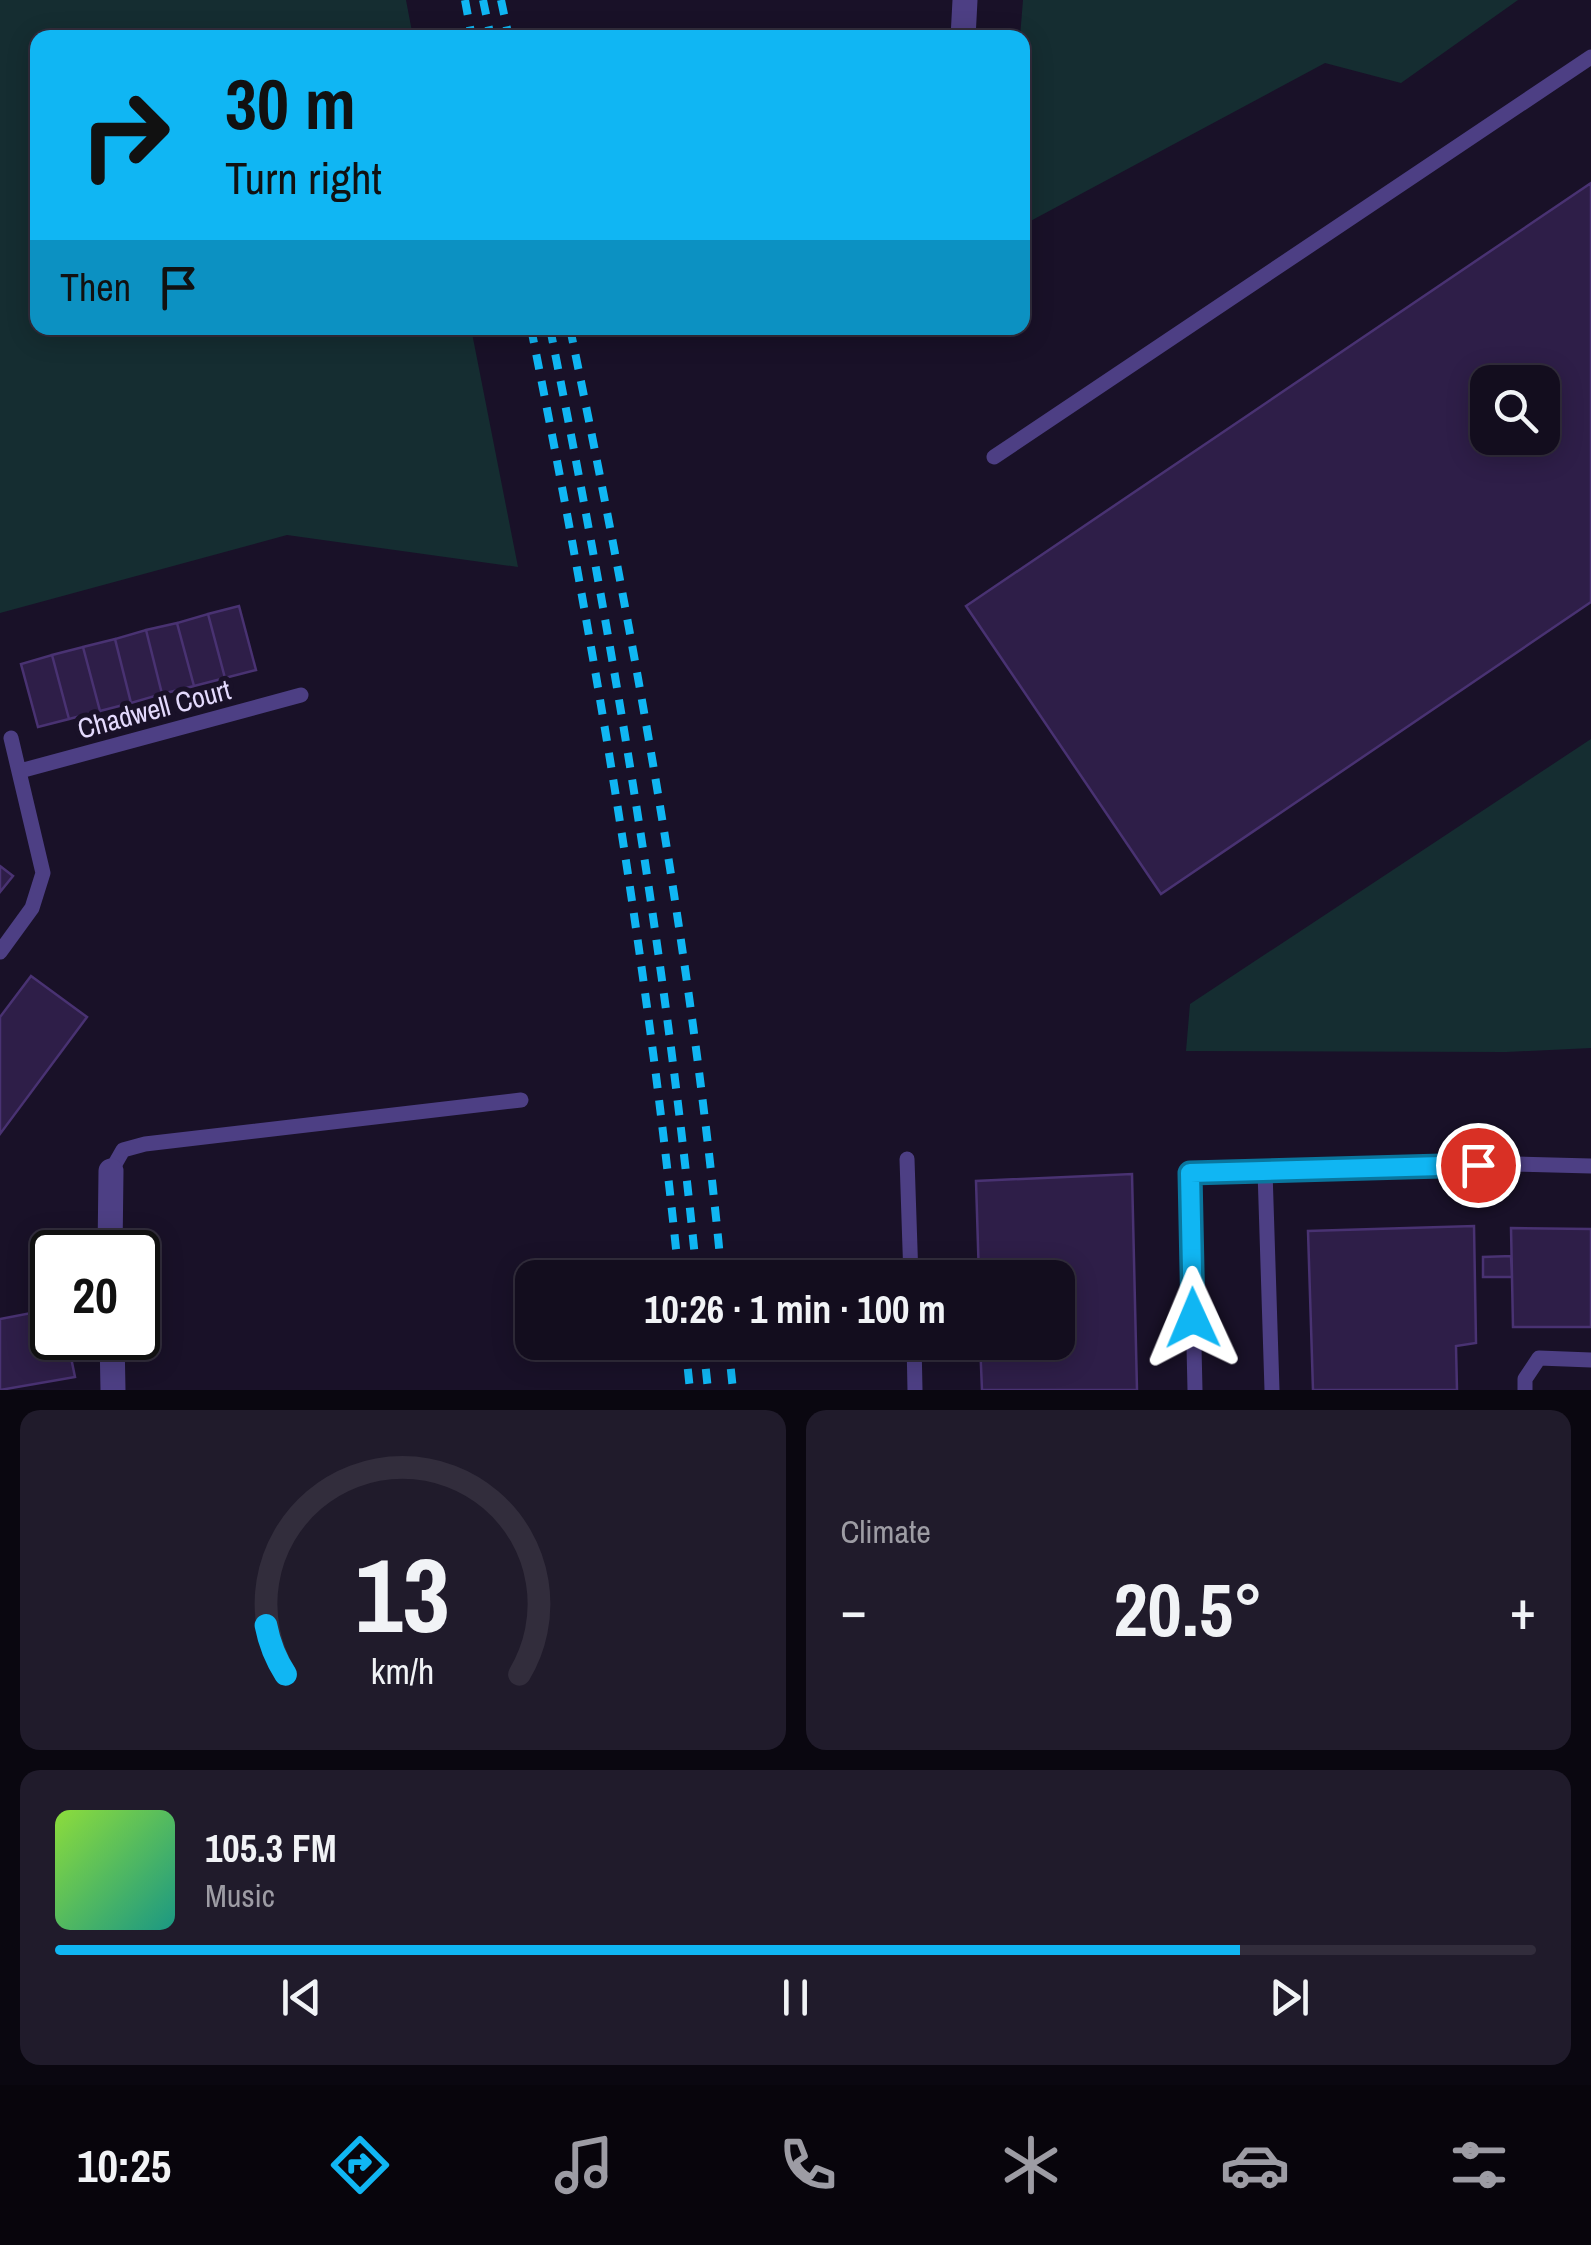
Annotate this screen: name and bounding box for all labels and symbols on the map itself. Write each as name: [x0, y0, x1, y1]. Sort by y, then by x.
street label: Chadwell Court: [73, 670, 235, 748]
pin: [1436, 1123, 1521, 1208]
speed limit sign: 20: [30, 1230, 160, 1360]
position arrow: [1141, 1266, 1245, 1370]

